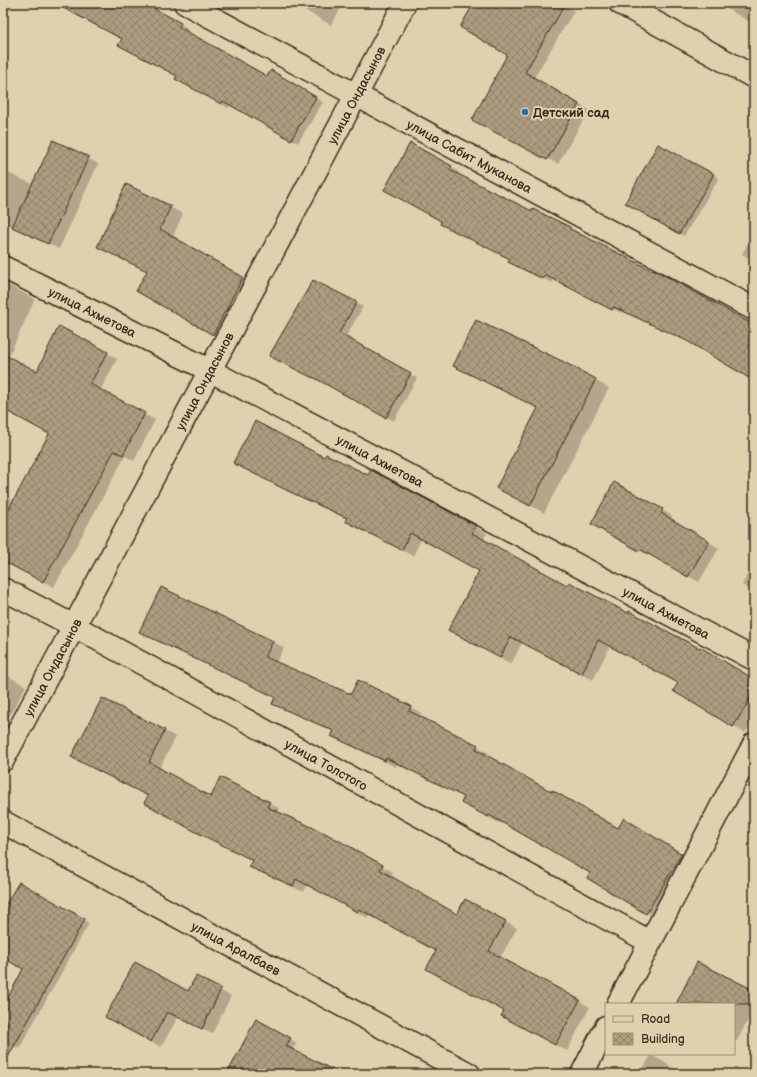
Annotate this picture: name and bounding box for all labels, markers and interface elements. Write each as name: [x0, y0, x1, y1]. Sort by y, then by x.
street label: улица Ондасынов: [325, 44, 390, 147]
place label: Детский сад: [533, 105, 609, 121]
marker: Детский сад: [520, 107, 530, 117]
street label: улица Сабит Муканова: [404, 117, 535, 197]
street label: улица Ахметова: [45, 284, 139, 341]
street label: улица Ондасынов: [173, 330, 238, 433]
street label: улица Ахметова: [333, 432, 426, 491]
street label: улица Ахметова: [620, 584, 712, 643]
street label: улица Ондасынов: [21, 616, 86, 719]
street label: улица Толстого: [282, 736, 370, 795]
street label: улица Аралбаев: [188, 918, 283, 980]
legend: [605, 1003, 735, 1055]
text: Road: [641, 1012, 670, 1027]
text: Building: [641, 1032, 685, 1047]

